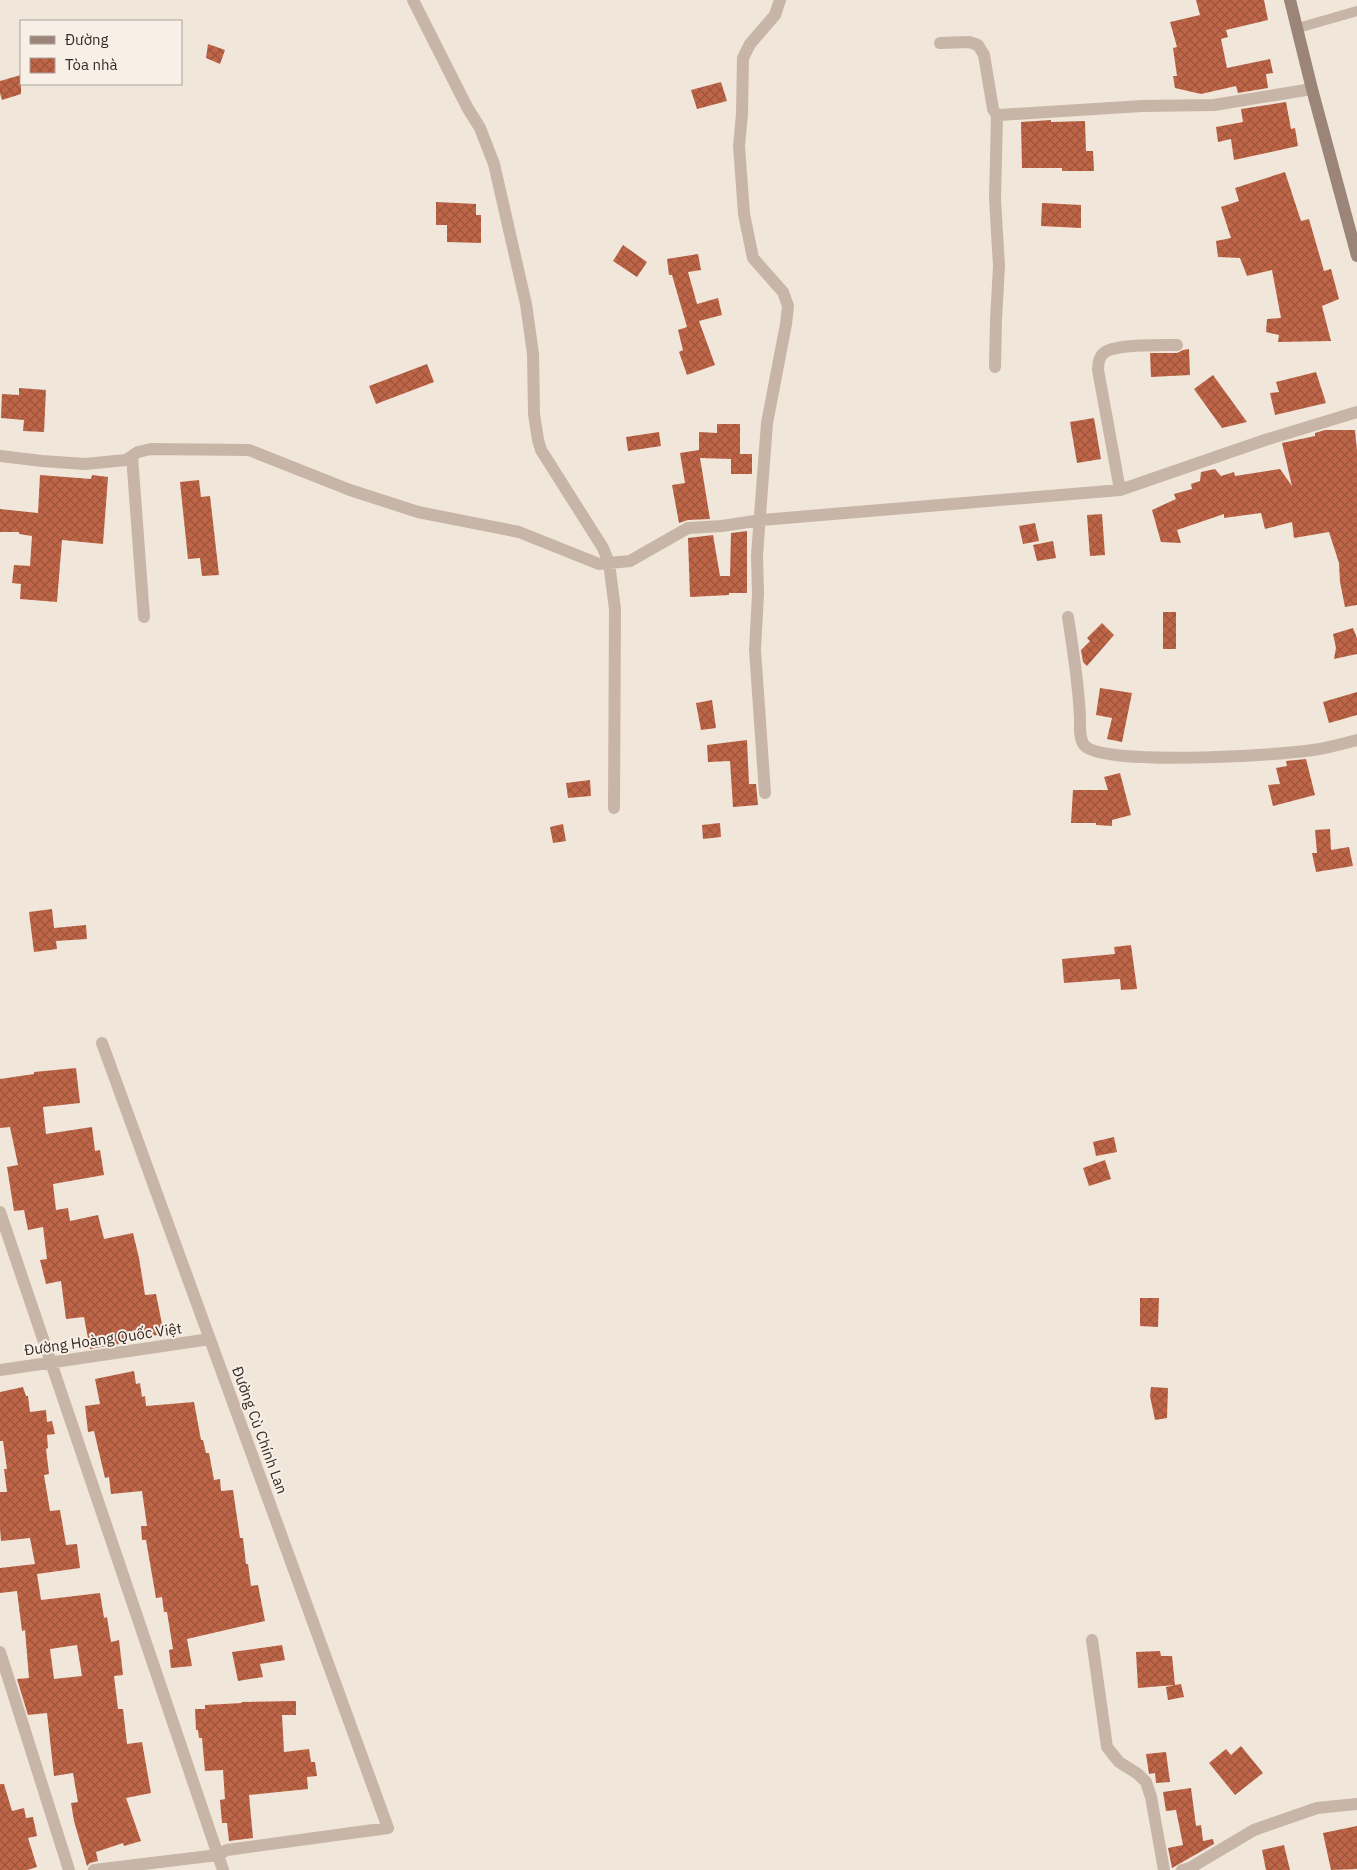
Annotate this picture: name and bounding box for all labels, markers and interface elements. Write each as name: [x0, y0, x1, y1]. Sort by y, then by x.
legend: [20, 20, 182, 85]
text: Đường: [65, 30, 109, 49]
text: Tòa nhà: [65, 55, 118, 74]
street label: Đường Hoàng Quốc Việt: [23, 1319, 183, 1359]
street label: Đường Cù Chính Lan: [228, 1364, 292, 1496]

